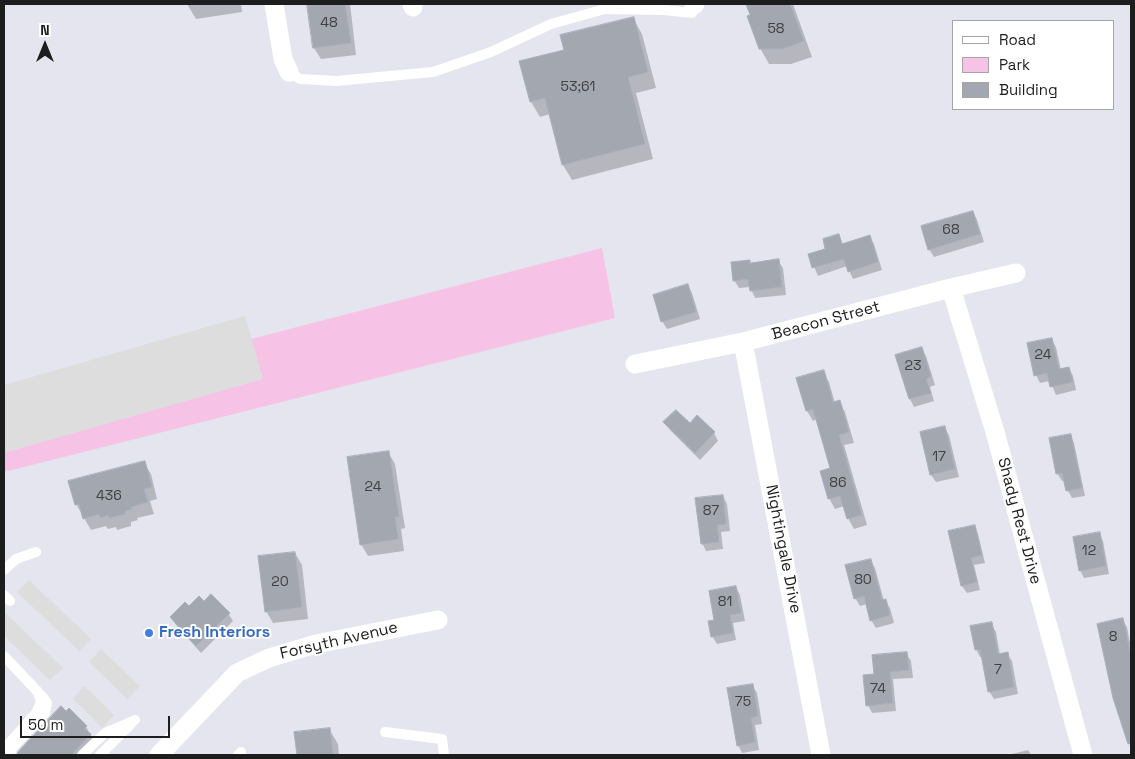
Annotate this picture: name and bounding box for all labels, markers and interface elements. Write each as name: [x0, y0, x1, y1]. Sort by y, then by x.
house number: 48: [320, 15, 338, 31]
north arrow: [20, 20, 70, 70]
legend: [952, 20, 1115, 110]
text: N: [40, 21, 50, 39]
house number: 58: [767, 21, 785, 37]
text: Road: [999, 30, 1036, 49]
text: Park: [999, 55, 1030, 74]
house number: 53;61: [561, 79, 595, 95]
text: Building: [999, 80, 1058, 99]
house number: 68: [942, 222, 960, 238]
street label: Beacon Street: [770, 297, 882, 345]
house number: 24: [1035, 347, 1051, 363]
house number: 23: [905, 358, 921, 374]
house number: 17: [932, 449, 946, 465]
street label: Shady Rest Drive: [993, 456, 1045, 586]
house number: 86: [829, 475, 847, 491]
house number: 24: [365, 479, 381, 495]
street label: Nightingale Drive: [761, 483, 805, 615]
house number: 436: [96, 488, 122, 504]
house number: 87: [703, 503, 719, 519]
house number: 12: [1082, 543, 1096, 559]
house number: 80: [854, 572, 872, 588]
house number: 20: [271, 574, 289, 590]
house number: 81: [718, 594, 732, 610]
street label: Forsyth Avenue: [278, 618, 400, 664]
place label: Fresh Interiors: [159, 623, 270, 643]
marker: Fresh Interiors: [143, 627, 155, 639]
house number: 8: [1109, 629, 1117, 645]
house number: 7: [994, 662, 1002, 678]
house number: 74: [870, 681, 886, 697]
house number: 75: [735, 694, 751, 710]
scale bar: [22, 706, 172, 738]
text: 50 m: [28, 715, 63, 734]

